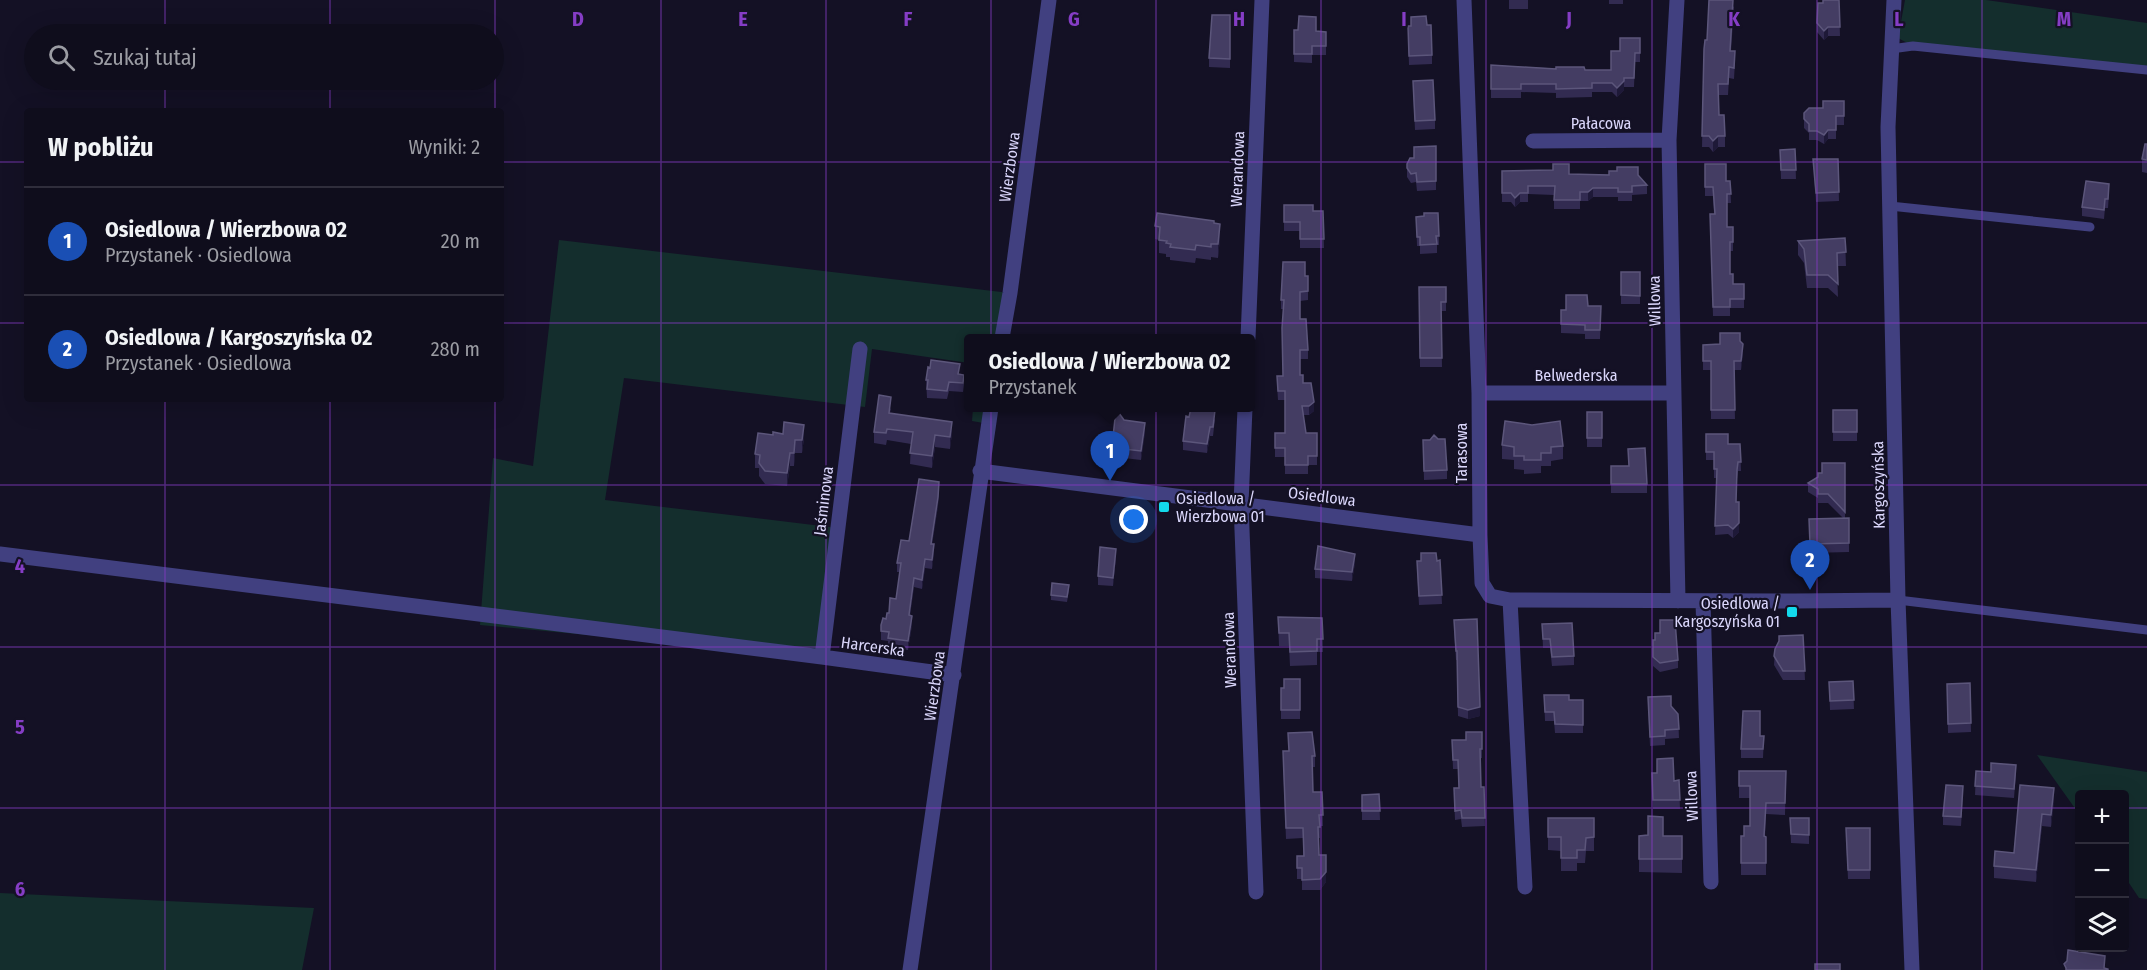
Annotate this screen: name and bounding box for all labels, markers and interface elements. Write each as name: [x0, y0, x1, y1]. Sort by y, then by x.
text: D: [572, 7, 584, 31]
text: E: [738, 7, 748, 31]
text: F: [904, 7, 913, 31]
text: G: [1068, 7, 1080, 31]
text: H: [1233, 7, 1245, 31]
text: I: [1401, 7, 1407, 31]
text: J: [1565, 7, 1572, 31]
text: K: [1728, 7, 1740, 31]
text: L: [1894, 7, 1904, 31]
text: M: [2057, 7, 2071, 31]
search box: [24, 24, 504, 90]
icon: search: [45, 41, 78, 74]
text: Szukaj tutaj: [93, 44, 197, 71]
street label: Pałacowa: [1571, 114, 1631, 133]
street label: Werandowa: [1227, 130, 1248, 207]
street label: Wierzbowa: [995, 131, 1024, 203]
text: W pobliżu: [48, 132, 154, 163]
text: Wyniki: 2: [408, 135, 480, 159]
text: Osiedlowa / Wierzbowa 02: [105, 216, 347, 243]
text: 1: [63, 229, 72, 253]
text: 20 m: [441, 229, 480, 253]
text: Przystanek · Osiedlowa: [105, 243, 292, 267]
street label: Willowa: [1645, 275, 1664, 327]
text: Osiedlowa / Kargoszyńska 02: [105, 324, 373, 351]
popup: [964, 334, 1255, 412]
text: 2: [63, 337, 72, 361]
text: 280 m: [431, 337, 480, 361]
text: Osiedlowa / Wierzbowa 02: [989, 348, 1230, 375]
text: Przystanek · Osiedlowa: [105, 351, 292, 375]
street label: Belwederska: [1535, 366, 1618, 385]
text: Przystanek: [989, 375, 1077, 399]
street label: Tarasowa: [1452, 423, 1471, 483]
pin: 1: [1090, 432, 1130, 481]
street label: Kargoszyńska: [1868, 441, 1889, 529]
street label: Jaśminowa: [810, 465, 837, 537]
street label: Osiedlowa: [1287, 483, 1357, 510]
place label: Osiedlowa / Wierzbowa 01: [1176, 489, 1265, 526]
marker: Osiedlowa / Wierzbowa 01: [1157, 500, 1171, 514]
your location: [1119, 505, 1148, 534]
pin: 2: [1790, 540, 1830, 590]
text: 4: [15, 554, 25, 578]
place label: Osiedlowa / Kargoszyńska 01: [1674, 594, 1780, 631]
marker: Osiedlowa / Kargoszyńska 01: [1785, 605, 1799, 619]
street label: Werandowa: [1219, 611, 1240, 688]
street label: Harcerska: [840, 633, 906, 660]
street label: Wierzbowa: [920, 650, 949, 722]
text: 5: [15, 715, 25, 739]
street label: Willowa: [1681, 770, 1702, 822]
map controls: [2075, 790, 2129, 952]
button: +: [2075, 790, 2129, 844]
button: −: [2075, 844, 2129, 898]
text: 6: [15, 877, 25, 901]
button: layers: [2075, 898, 2129, 952]

